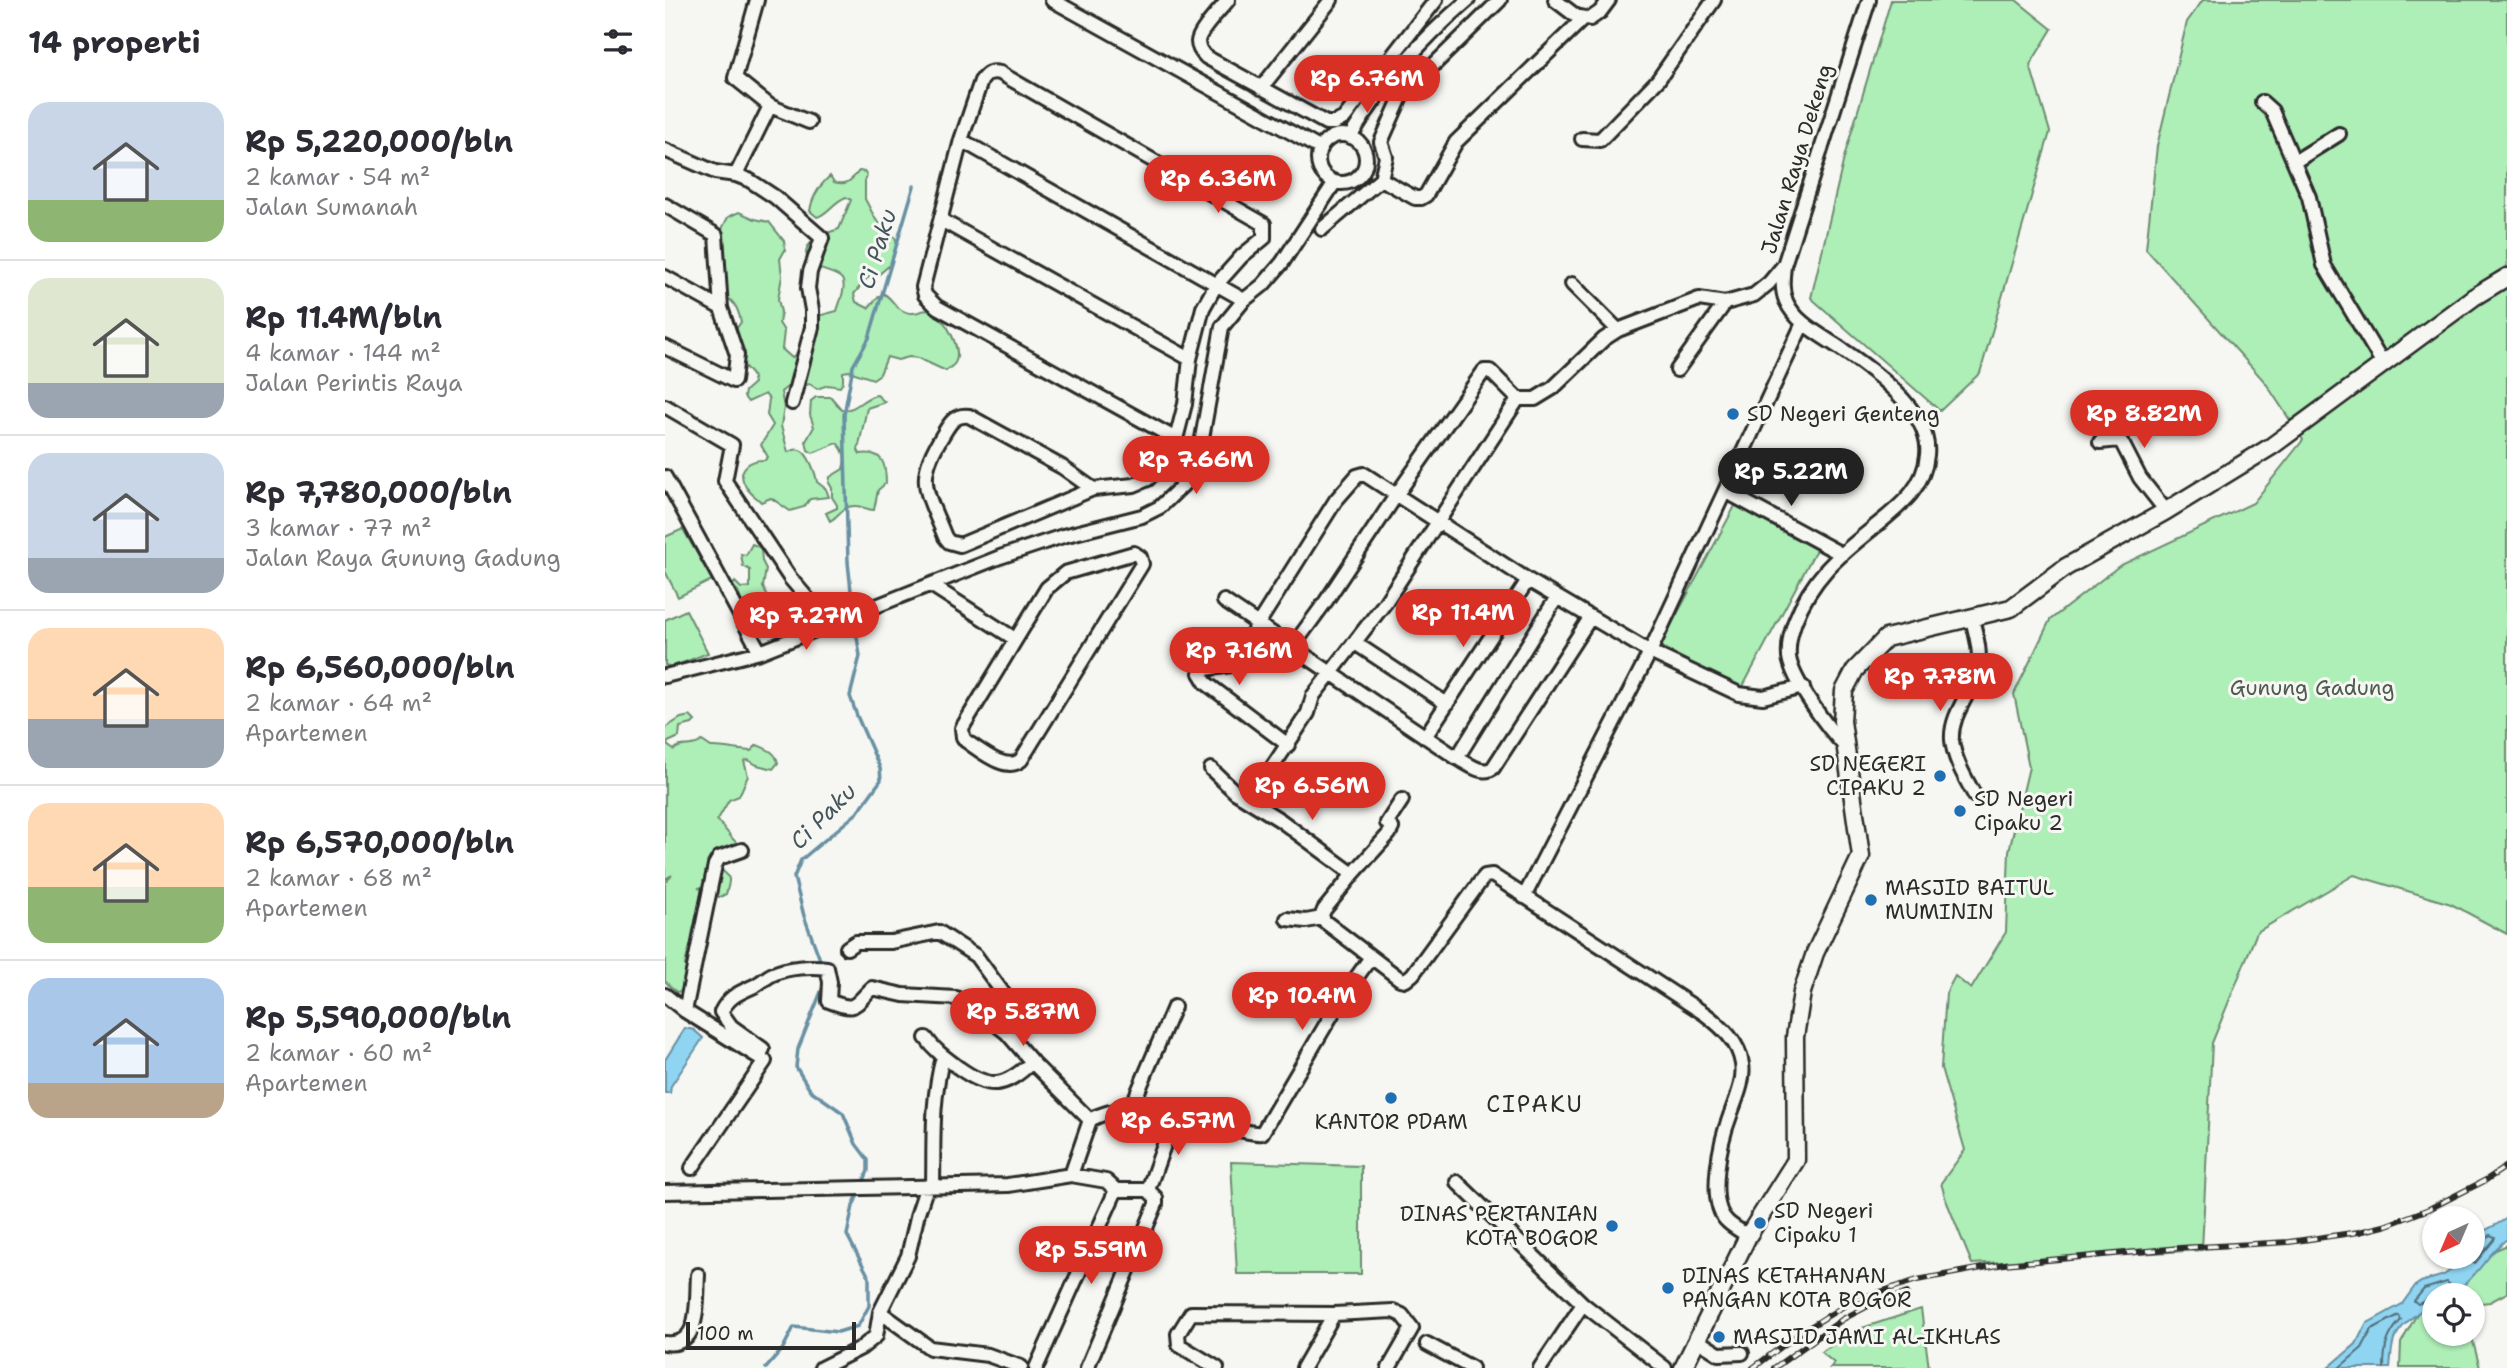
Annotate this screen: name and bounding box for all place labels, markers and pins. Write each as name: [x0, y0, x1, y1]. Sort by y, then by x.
pin: Rp 6.76M: [1295, 55, 1439, 115]
pin: Rp 6.36M: [1146, 156, 1290, 215]
pin: Rp 8.82M: [2072, 391, 2216, 450]
place label: SD Negeri Genteng: [1747, 400, 1940, 428]
marker: SD Negeri Genteng: [1725, 406, 1741, 422]
pin: Rp 7.66M: [1124, 436, 1268, 496]
pin: Rp 5.22M: [1719, 448, 1863, 508]
pin: Rp 11.4M: [1391, 590, 1535, 649]
pin: Rp 7.27M: [734, 592, 878, 652]
pin: Rp 7.16M: [1167, 628, 1311, 687]
pin: Rp 7.78M: [1868, 654, 2012, 713]
place label: SD NEGERI CIPAKU 2: [1810, 750, 1926, 802]
pin: Rp 6.56M: [1240, 762, 1384, 822]
marker: SD NEGERI CIPAKU 2: [1932, 768, 1948, 784]
place label: SD Negeri Cipaku 2: [1974, 785, 2074, 837]
marker: SD Negeri Cipaku 2: [1952, 803, 1968, 819]
place label: MASJID BAITUL MUMININ: [1885, 874, 2055, 926]
marker: MASJID BAITUL MUMININ: [1863, 892, 1879, 908]
pin: Rp 10.4M: [1230, 972, 1374, 1032]
pin: Rp 5.87M: [951, 988, 1095, 1048]
marker: KANTOR PDAM: [1383, 1090, 1399, 1106]
pin: Rp 6.57M: [1106, 1098, 1250, 1157]
place label: KANTOR PDAM: [1314, 1108, 1468, 1136]
place label: SD Negeri Cipaku 1: [1774, 1197, 1874, 1249]
place label: DINAS PERTANIAN KOTA BOGOR: [1400, 1200, 1598, 1252]
marker: SD Negeri Cipaku 1: [1752, 1215, 1768, 1231]
marker: DINAS PERTANIAN KOTA BOGOR: [1604, 1218, 1620, 1234]
pin: Rp 5.59M: [1019, 1226, 1163, 1286]
place label: DINAS KETAHANAN PANGAN KOTA BOGOR: [1682, 1262, 1912, 1314]
marker: DINAS KETAHANAN PANGAN KOTA BOGOR: [1660, 1280, 1676, 1296]
place label: MASJID JAMI AL-IKHLAS: [1733, 1323, 2001, 1351]
marker: MASJID JAMI AL-IKHLAS: [1711, 1329, 1727, 1345]

